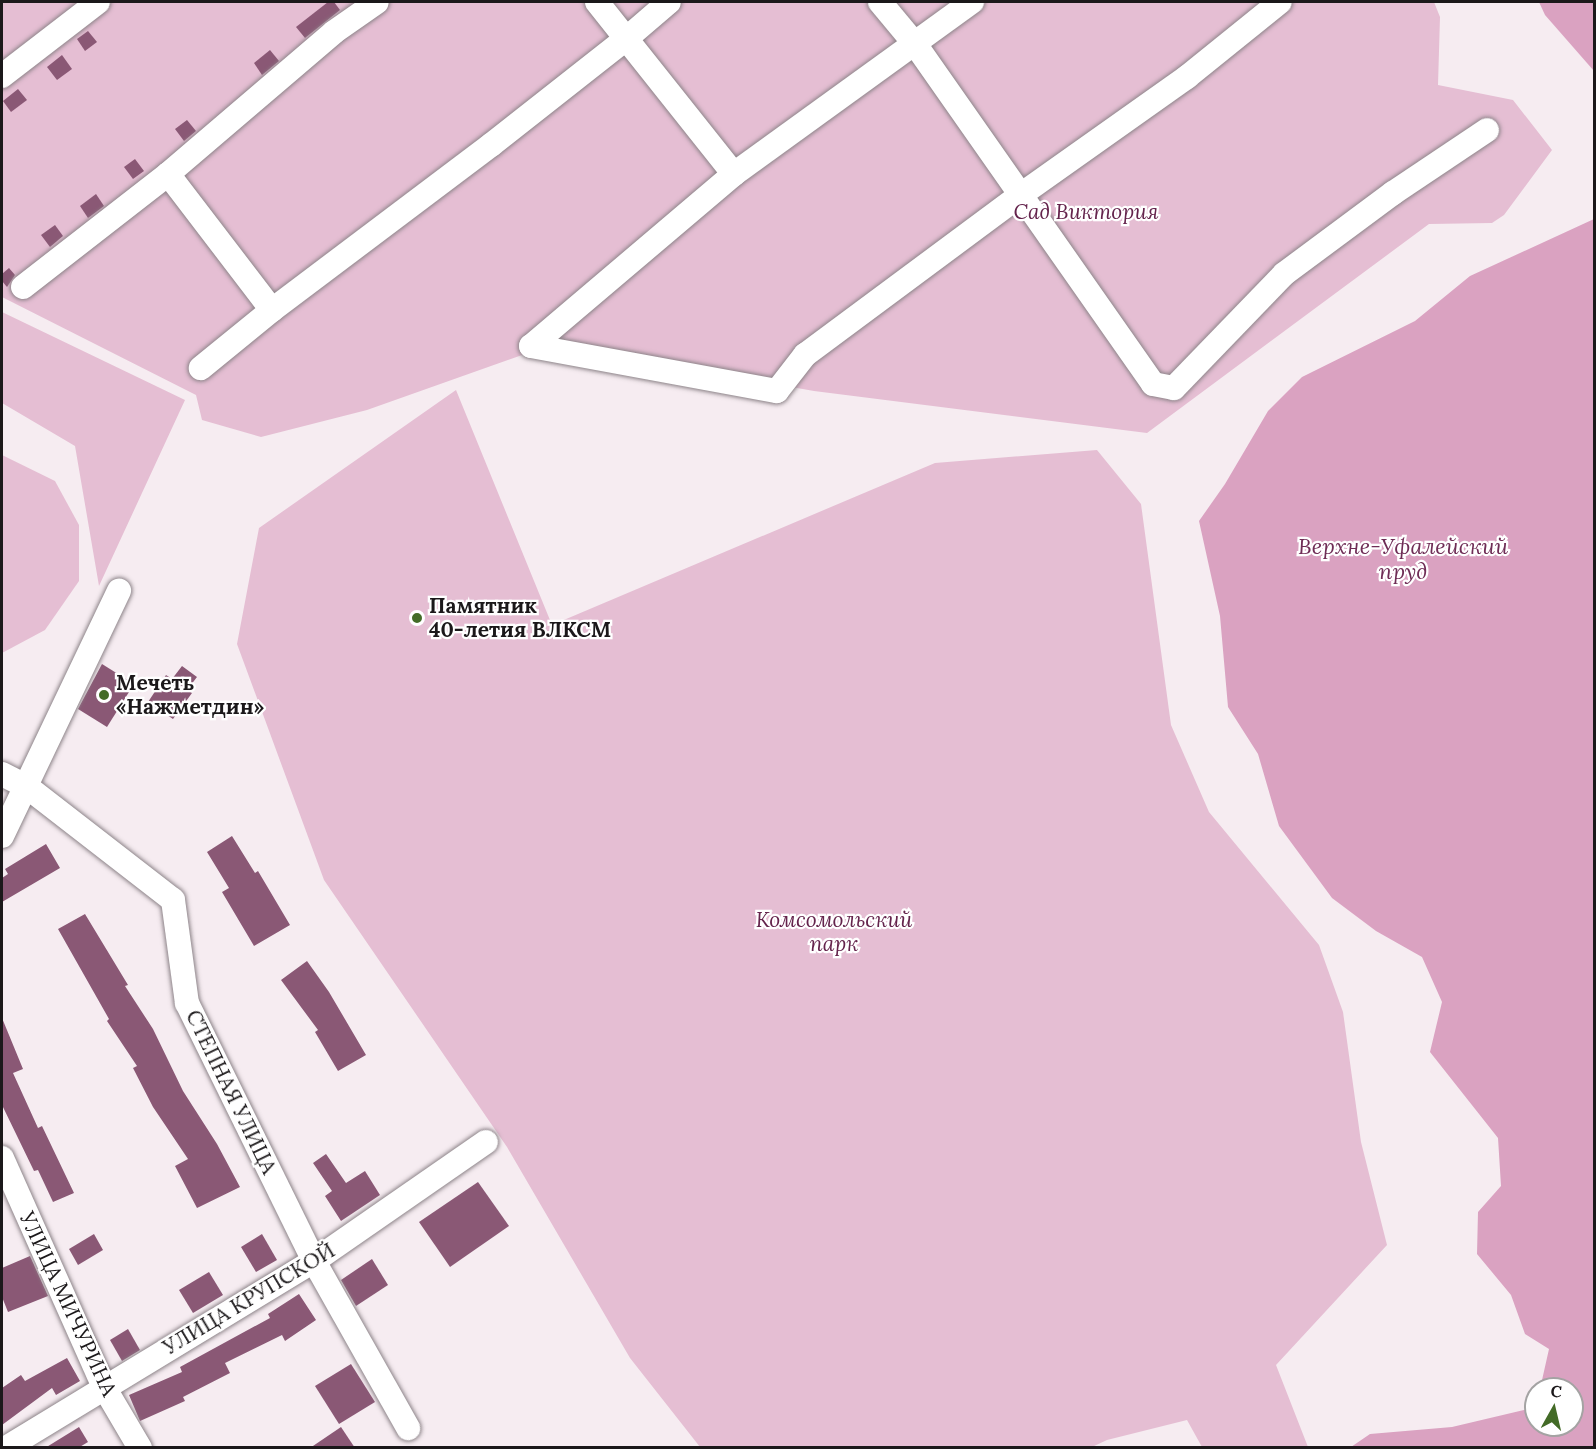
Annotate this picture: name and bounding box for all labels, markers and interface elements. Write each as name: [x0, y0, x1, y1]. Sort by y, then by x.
park label: Сад Виктория: [1014, 199, 1158, 225]
water label: Верхне-Уфалейский пруд: [1298, 533, 1508, 584]
place label: Памятник 40-летия ВЛКСМ: [429, 593, 611, 643]
marker: Памятник 40-летия ВЛКСМ: [410, 611, 424, 625]
place label: Мечеть «Нажметдин»: [116, 670, 264, 720]
marker: Мечеть «Нажметдин»: [97, 688, 111, 702]
park label: Комсомольский парк: [756, 907, 912, 957]
street label: СТЕПНАЯ УЛИЦА: [180, 1006, 282, 1178]
street label: УЛИЦА МИЧУРИНА: [14, 1208, 122, 1400]
street label: УЛИЦА КРУПСКОЙ: [159, 1238, 339, 1360]
north arrow: [1524, 1377, 1584, 1437]
text: С: [1549, 1380, 1563, 1402]

